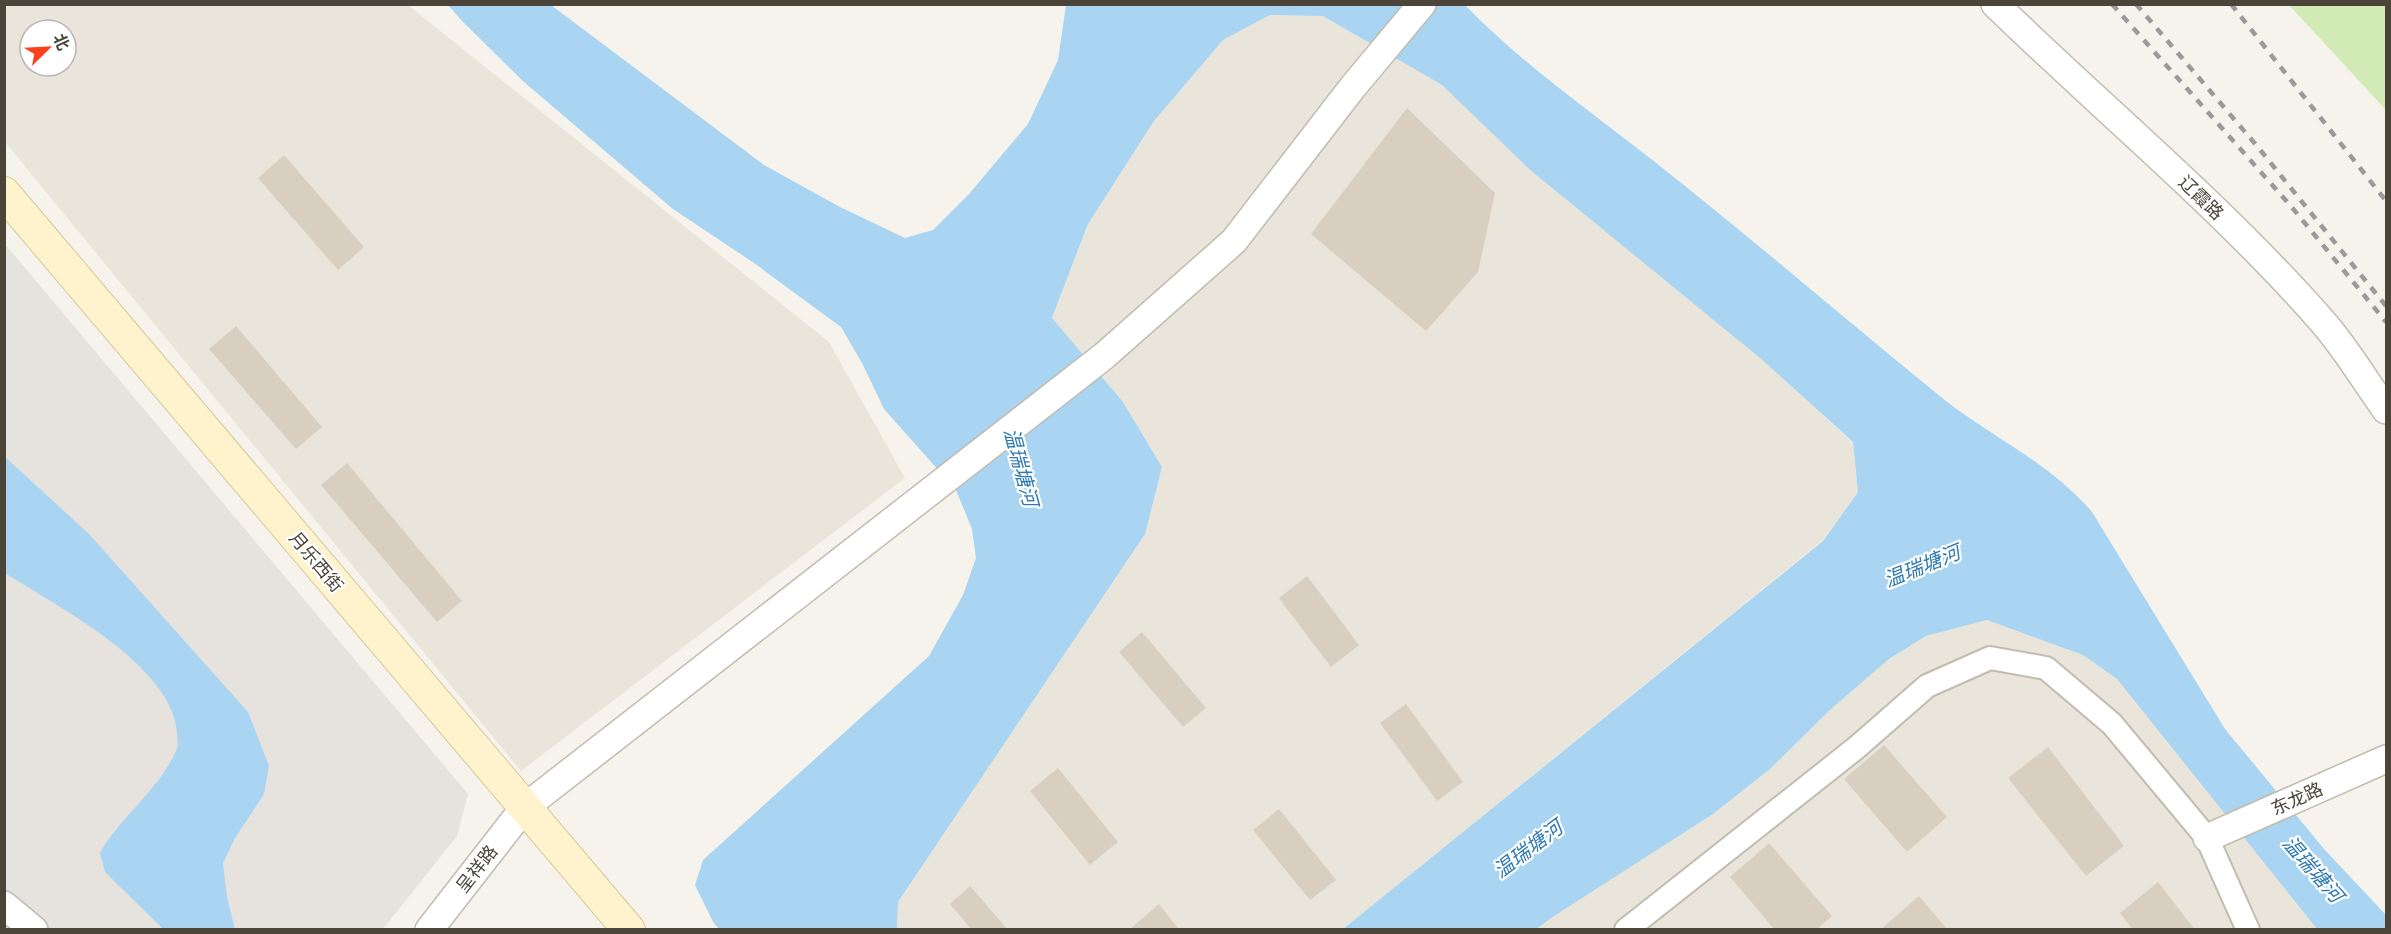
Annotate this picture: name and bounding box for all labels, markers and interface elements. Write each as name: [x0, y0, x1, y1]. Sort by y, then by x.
north arrow: [18, 18, 78, 78]
text: 北: [49, 31, 73, 53]
street label: 辽霞路: [2174, 171, 2228, 225]
water label: 温瑞塘河: [999, 425, 1044, 513]
street label: 月乐西街: [284, 527, 348, 597]
water label: 温瑞塘河: [1880, 538, 1967, 592]
street label: 东龙路: [2268, 778, 2326, 820]
water label: 温瑞塘河: [1489, 813, 1570, 883]
water label: 温瑞塘河: [2278, 831, 2351, 910]
street label: 呈祥路: [452, 841, 502, 897]

